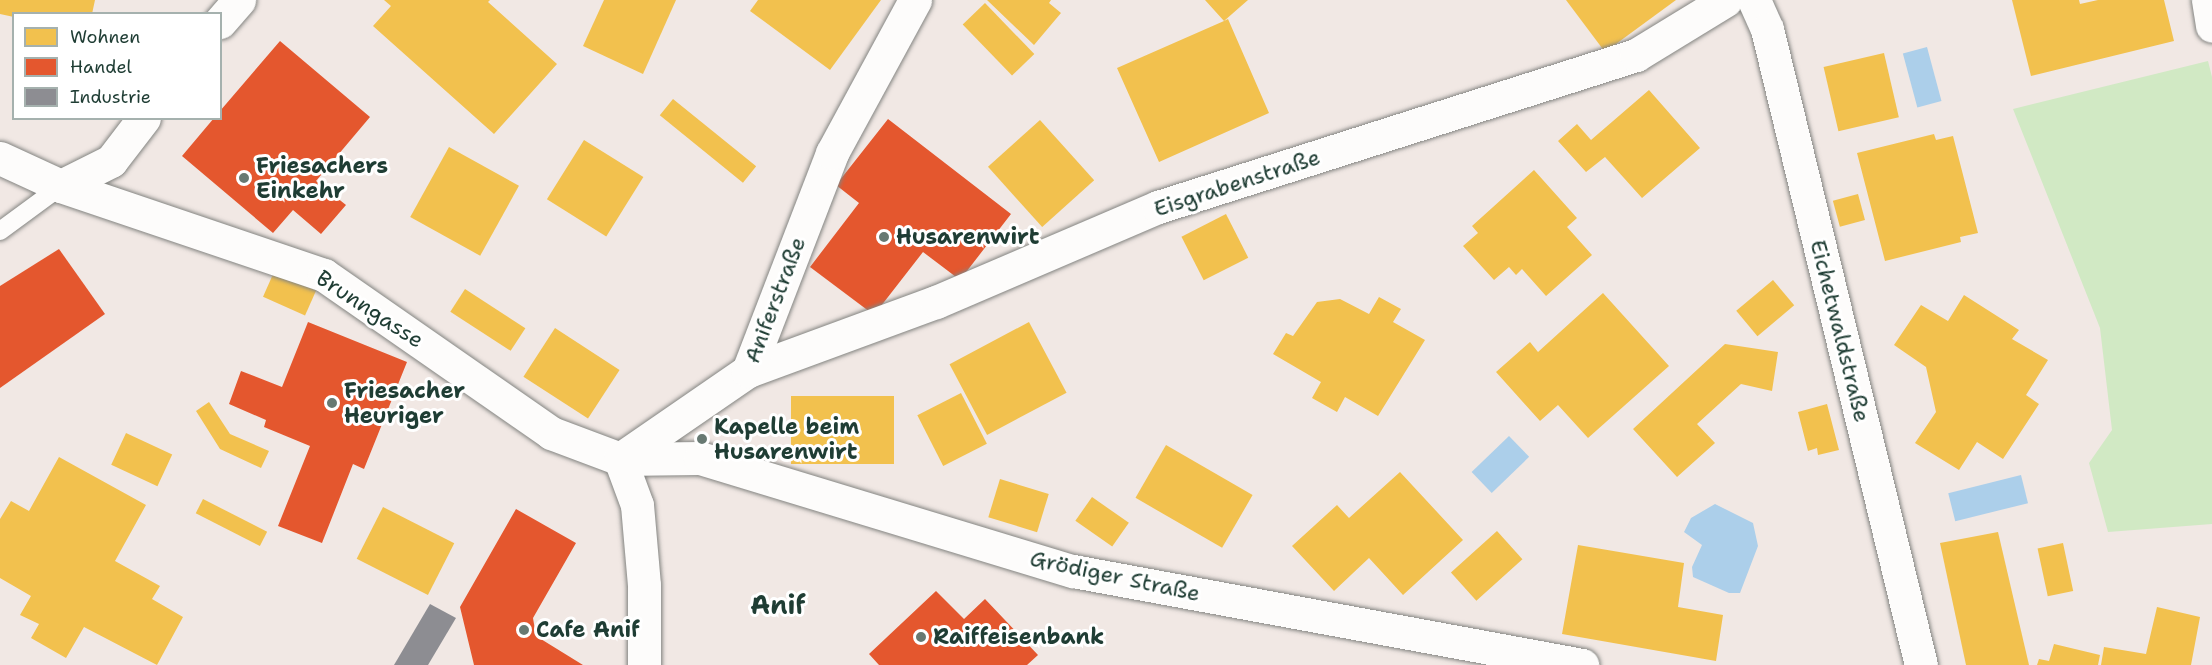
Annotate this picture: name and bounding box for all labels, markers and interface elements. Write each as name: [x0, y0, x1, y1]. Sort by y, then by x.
legend: [12, 12, 222, 120]
text: Wohnen: [70, 25, 140, 49]
text: Handel: [70, 55, 132, 79]
text: Industrie: [70, 85, 151, 109]
street label: Eisgrabenstraße: [1151, 144, 1323, 222]
place label: Friesachers Einkehr: [256, 152, 388, 204]
marker: Friesachers Einkehr: [237, 171, 251, 185]
place label: Husarenwirt: [896, 224, 1039, 250]
marker: Husarenwirt: [877, 230, 891, 244]
street label: Aniferstraße: [739, 233, 811, 367]
street label: Eichetwaldstraße: [1805, 237, 1875, 425]
street label: Brunngasse: [311, 265, 429, 353]
place label: Friesacher Heuriger: [344, 377, 465, 428]
marker: Friesacher Heuriger: [325, 396, 339, 410]
place label: Kapelle beim Husarenwirt: [714, 413, 859, 464]
marker: Kapelle beim Husarenwirt: [695, 432, 709, 446]
street label: Grödiger Straße: [1028, 545, 1202, 607]
district label: Anif: [750, 589, 806, 621]
place label: Cafe Anif: [536, 617, 640, 643]
marker: Cafe Anif: [517, 623, 531, 637]
place label: Raiffeisenbank: [933, 624, 1104, 650]
marker: Raiffeisenbank: [914, 630, 928, 644]

